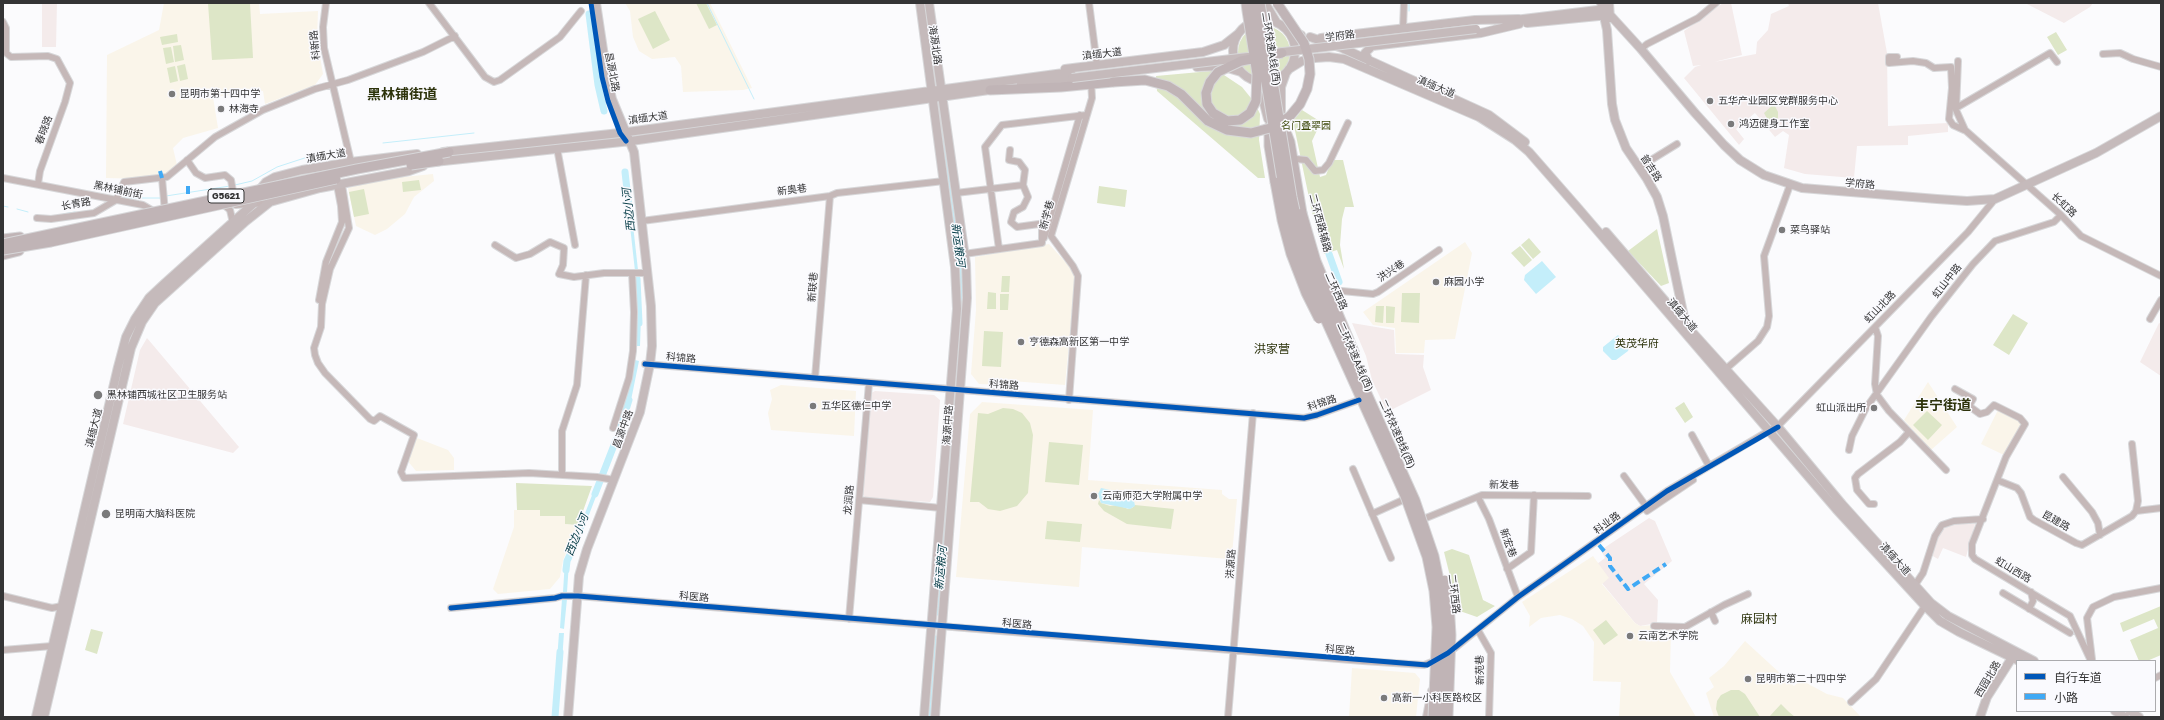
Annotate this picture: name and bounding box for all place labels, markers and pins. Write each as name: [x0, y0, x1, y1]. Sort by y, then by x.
place label: 昆明市第十四中学: [180, 88, 260, 100]
marker: 昆明市第十四中学: [167, 89, 177, 99]
place label: 五华产业园区党群服务中心: [1718, 95, 1838, 107]
marker: 五华产业园区党群服务中心: [1705, 96, 1715, 106]
place label: 林海寺: [229, 103, 259, 115]
marker: 林海寺: [216, 104, 226, 114]
place label: 鸿迈健身工作室: [1739, 118, 1809, 130]
marker: 鸿迈健身工作室: [1726, 119, 1736, 129]
place label: 菜鸟驿站: [1790, 224, 1830, 236]
marker: 菜鸟驿站: [1777, 225, 1787, 235]
place label: 麻园小学: [1444, 276, 1484, 288]
marker: 麻园小学: [1431, 277, 1441, 287]
place label: 亨德森高新区第一中学: [1029, 336, 1129, 348]
marker: 亨德森高新区第一中学: [1016, 337, 1026, 347]
marker: 黑林铺西城社区卫生服务站: [92, 389, 104, 401]
place label: 黑林铺西城社区卫生服务站: [107, 389, 227, 401]
place label: 五华区德仁中学: [821, 400, 891, 412]
marker: 五华区德仁中学: [808, 401, 818, 411]
place label: 虹山派出所: [1816, 402, 1866, 414]
marker: 虹山派出所: [1869, 403, 1879, 413]
place label: 云南师范大学附属中学: [1102, 490, 1202, 502]
marker: 云南师范大学附属中学: [1089, 491, 1099, 501]
marker: 昆明南大脑科医院: [100, 508, 112, 520]
place label: 昆明南大脑科医院: [115, 508, 195, 520]
place label: 云南艺术学院: [1638, 630, 1698, 642]
marker: 云南艺术学院: [1625, 631, 1635, 641]
place label: 昆明市第二十四中学: [1756, 673, 1846, 685]
marker: 昆明市第二十四中学: [1743, 674, 1753, 684]
place label: 高新一小科医路校区: [1392, 692, 1482, 704]
marker: 高新一小科医路校区: [1379, 693, 1389, 703]

